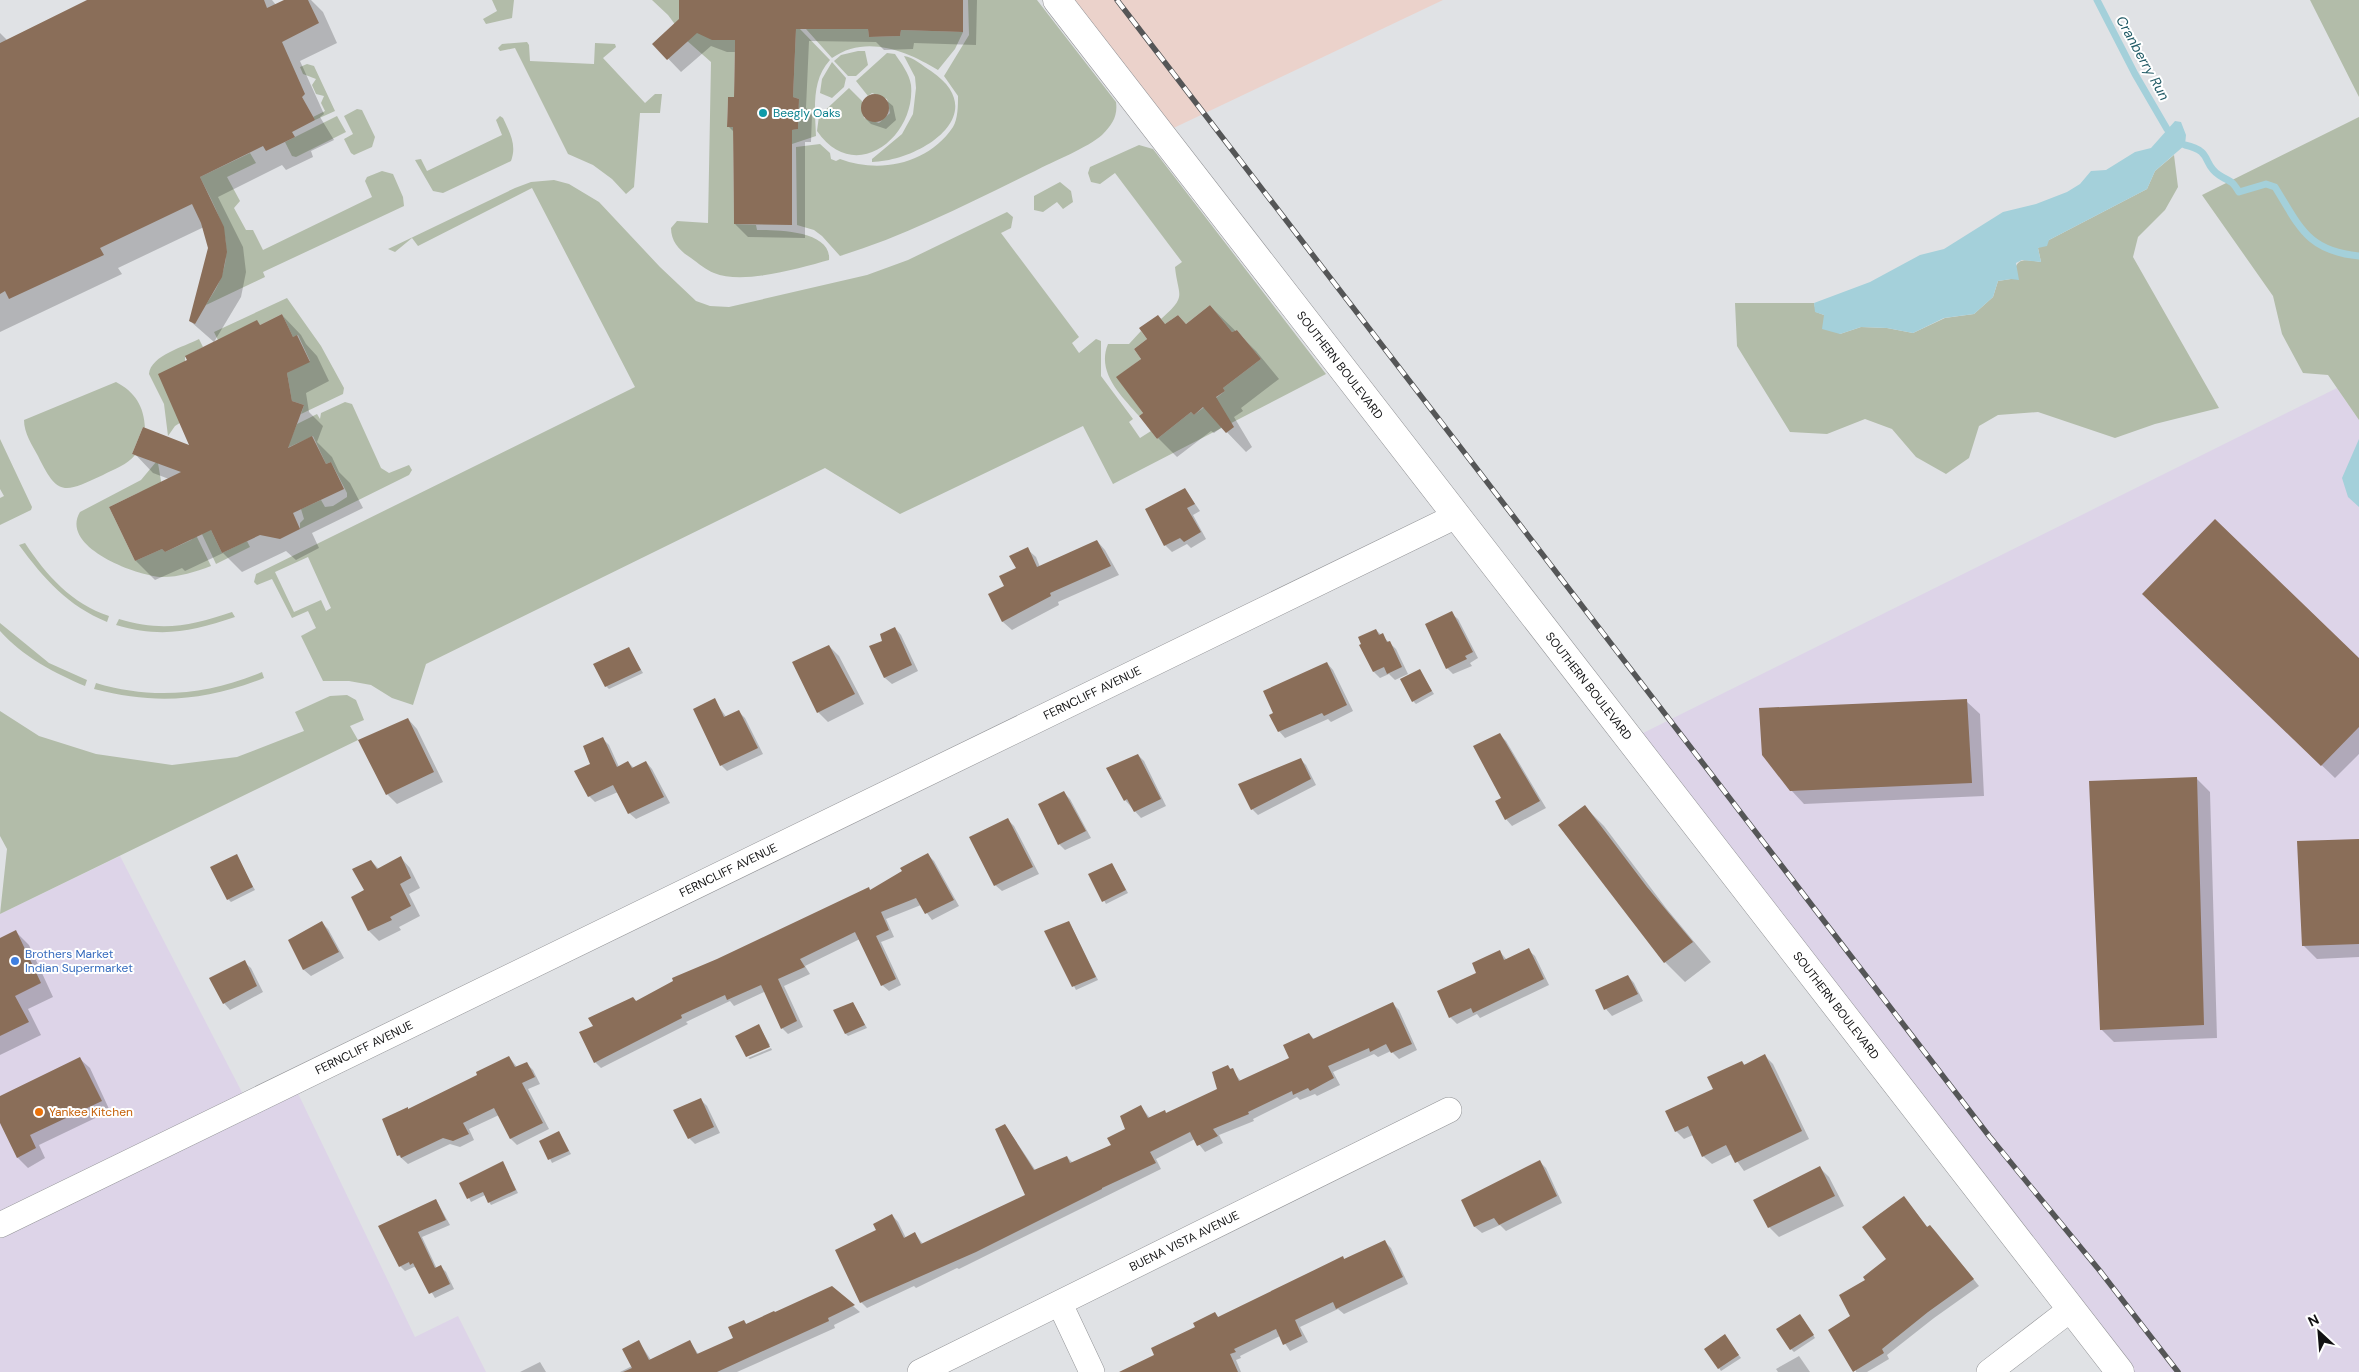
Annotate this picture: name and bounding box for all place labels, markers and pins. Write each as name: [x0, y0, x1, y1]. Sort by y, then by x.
place label: Beegly Oaks: [773, 105, 841, 121]
marker: Beegly Oaks: [757, 107, 769, 119]
place label: Brothers Market Indian Supermarket: [25, 946, 133, 976]
marker: Brothers Market Indian Supermarket: [9, 955, 21, 967]
place label: Yankee Kitchen: [49, 1104, 133, 1120]
marker: Yankee Kitchen: [33, 1106, 45, 1118]

